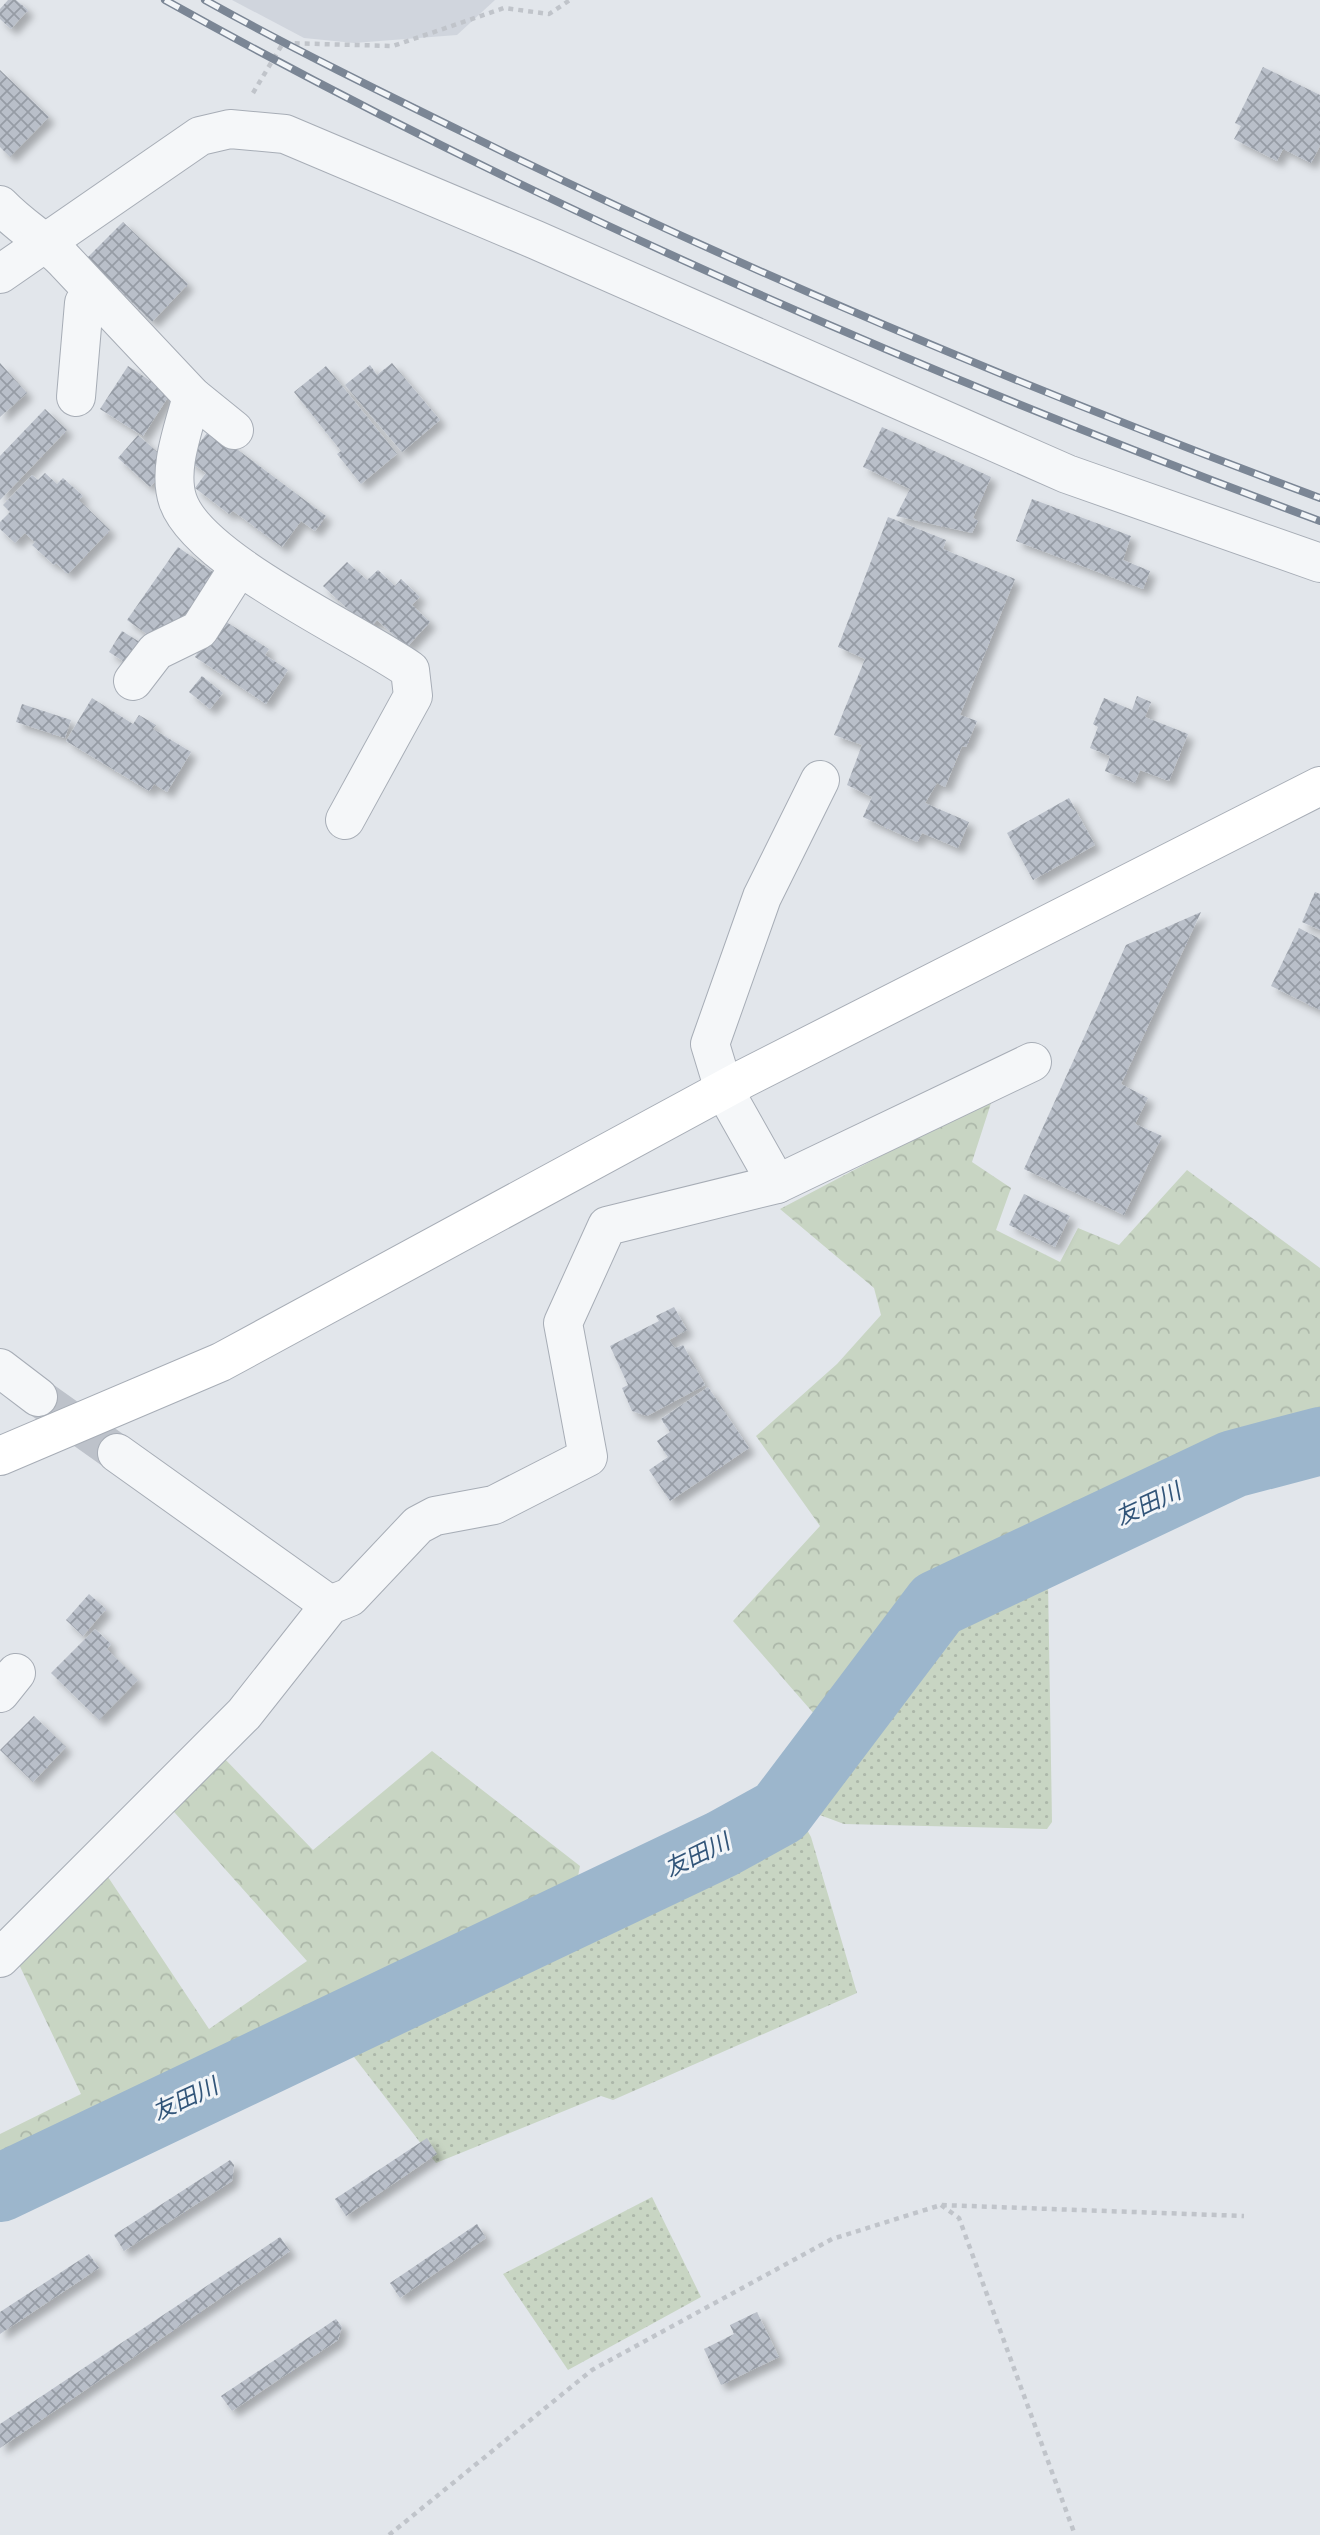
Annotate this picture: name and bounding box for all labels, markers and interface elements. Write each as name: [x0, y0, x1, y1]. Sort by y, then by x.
water label: 友田川: [1111, 1476, 1188, 1532]
water label: 友田川: [660, 1827, 737, 1884]
water label: 友田川: [148, 2071, 225, 2127]

